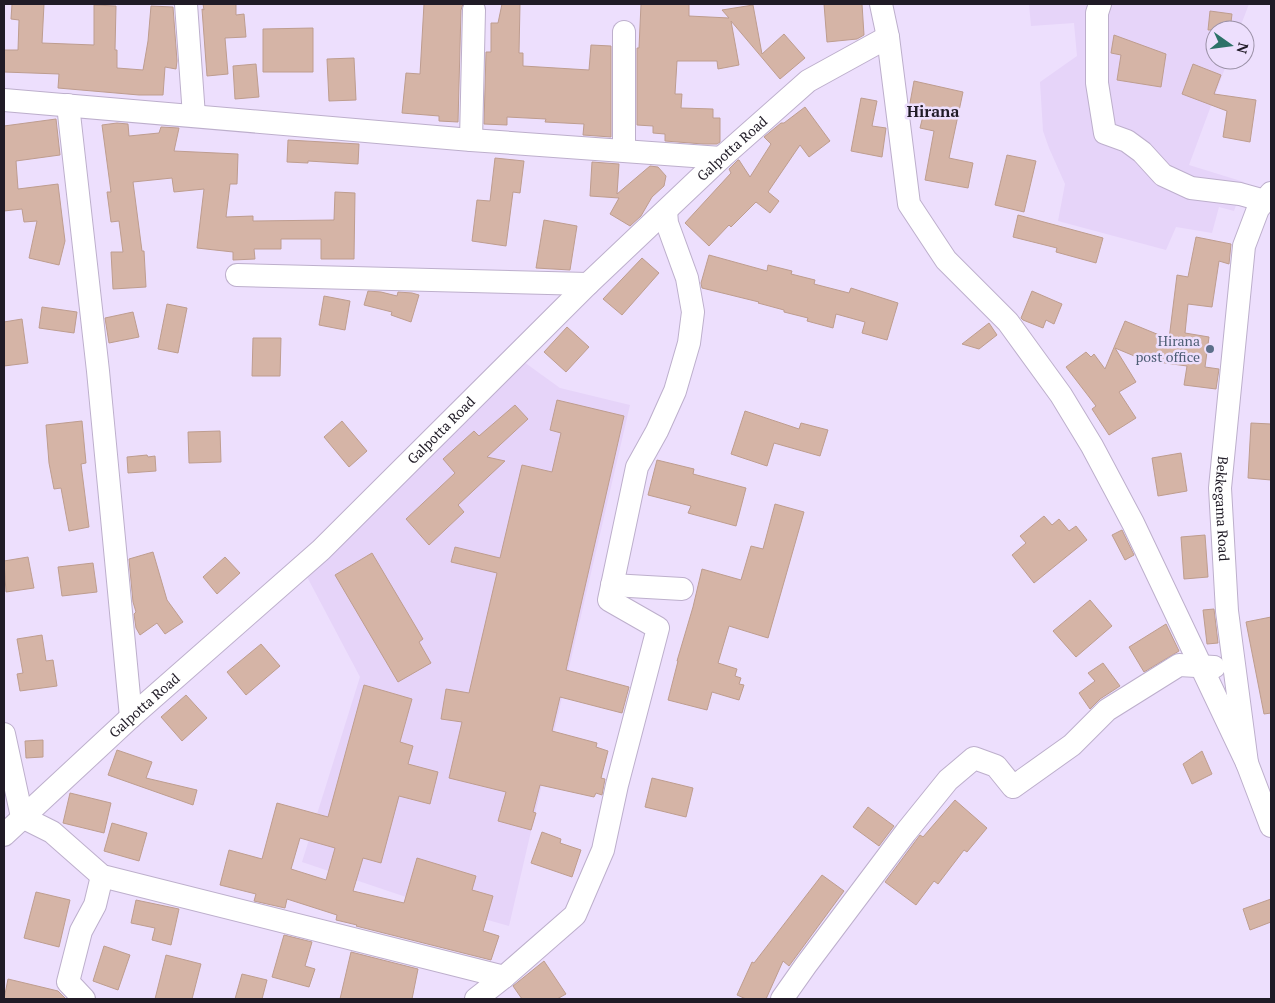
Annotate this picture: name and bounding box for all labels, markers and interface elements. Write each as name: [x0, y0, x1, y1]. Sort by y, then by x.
north arrow: [1205, 20, 1255, 70]
text: N: [1233, 41, 1254, 56]
district label: Hirana: [907, 100, 959, 122]
street label: Galpotta Road: [693, 111, 771, 185]
place label: Hirana post office: [1135, 331, 1200, 366]
marker: Hirana post office: [1204, 343, 1216, 355]
street label: Galpotta Road: [403, 392, 479, 468]
street label: Bekkegama Road: [1211, 455, 1234, 562]
street label: Galpotta Road: [105, 668, 184, 742]

